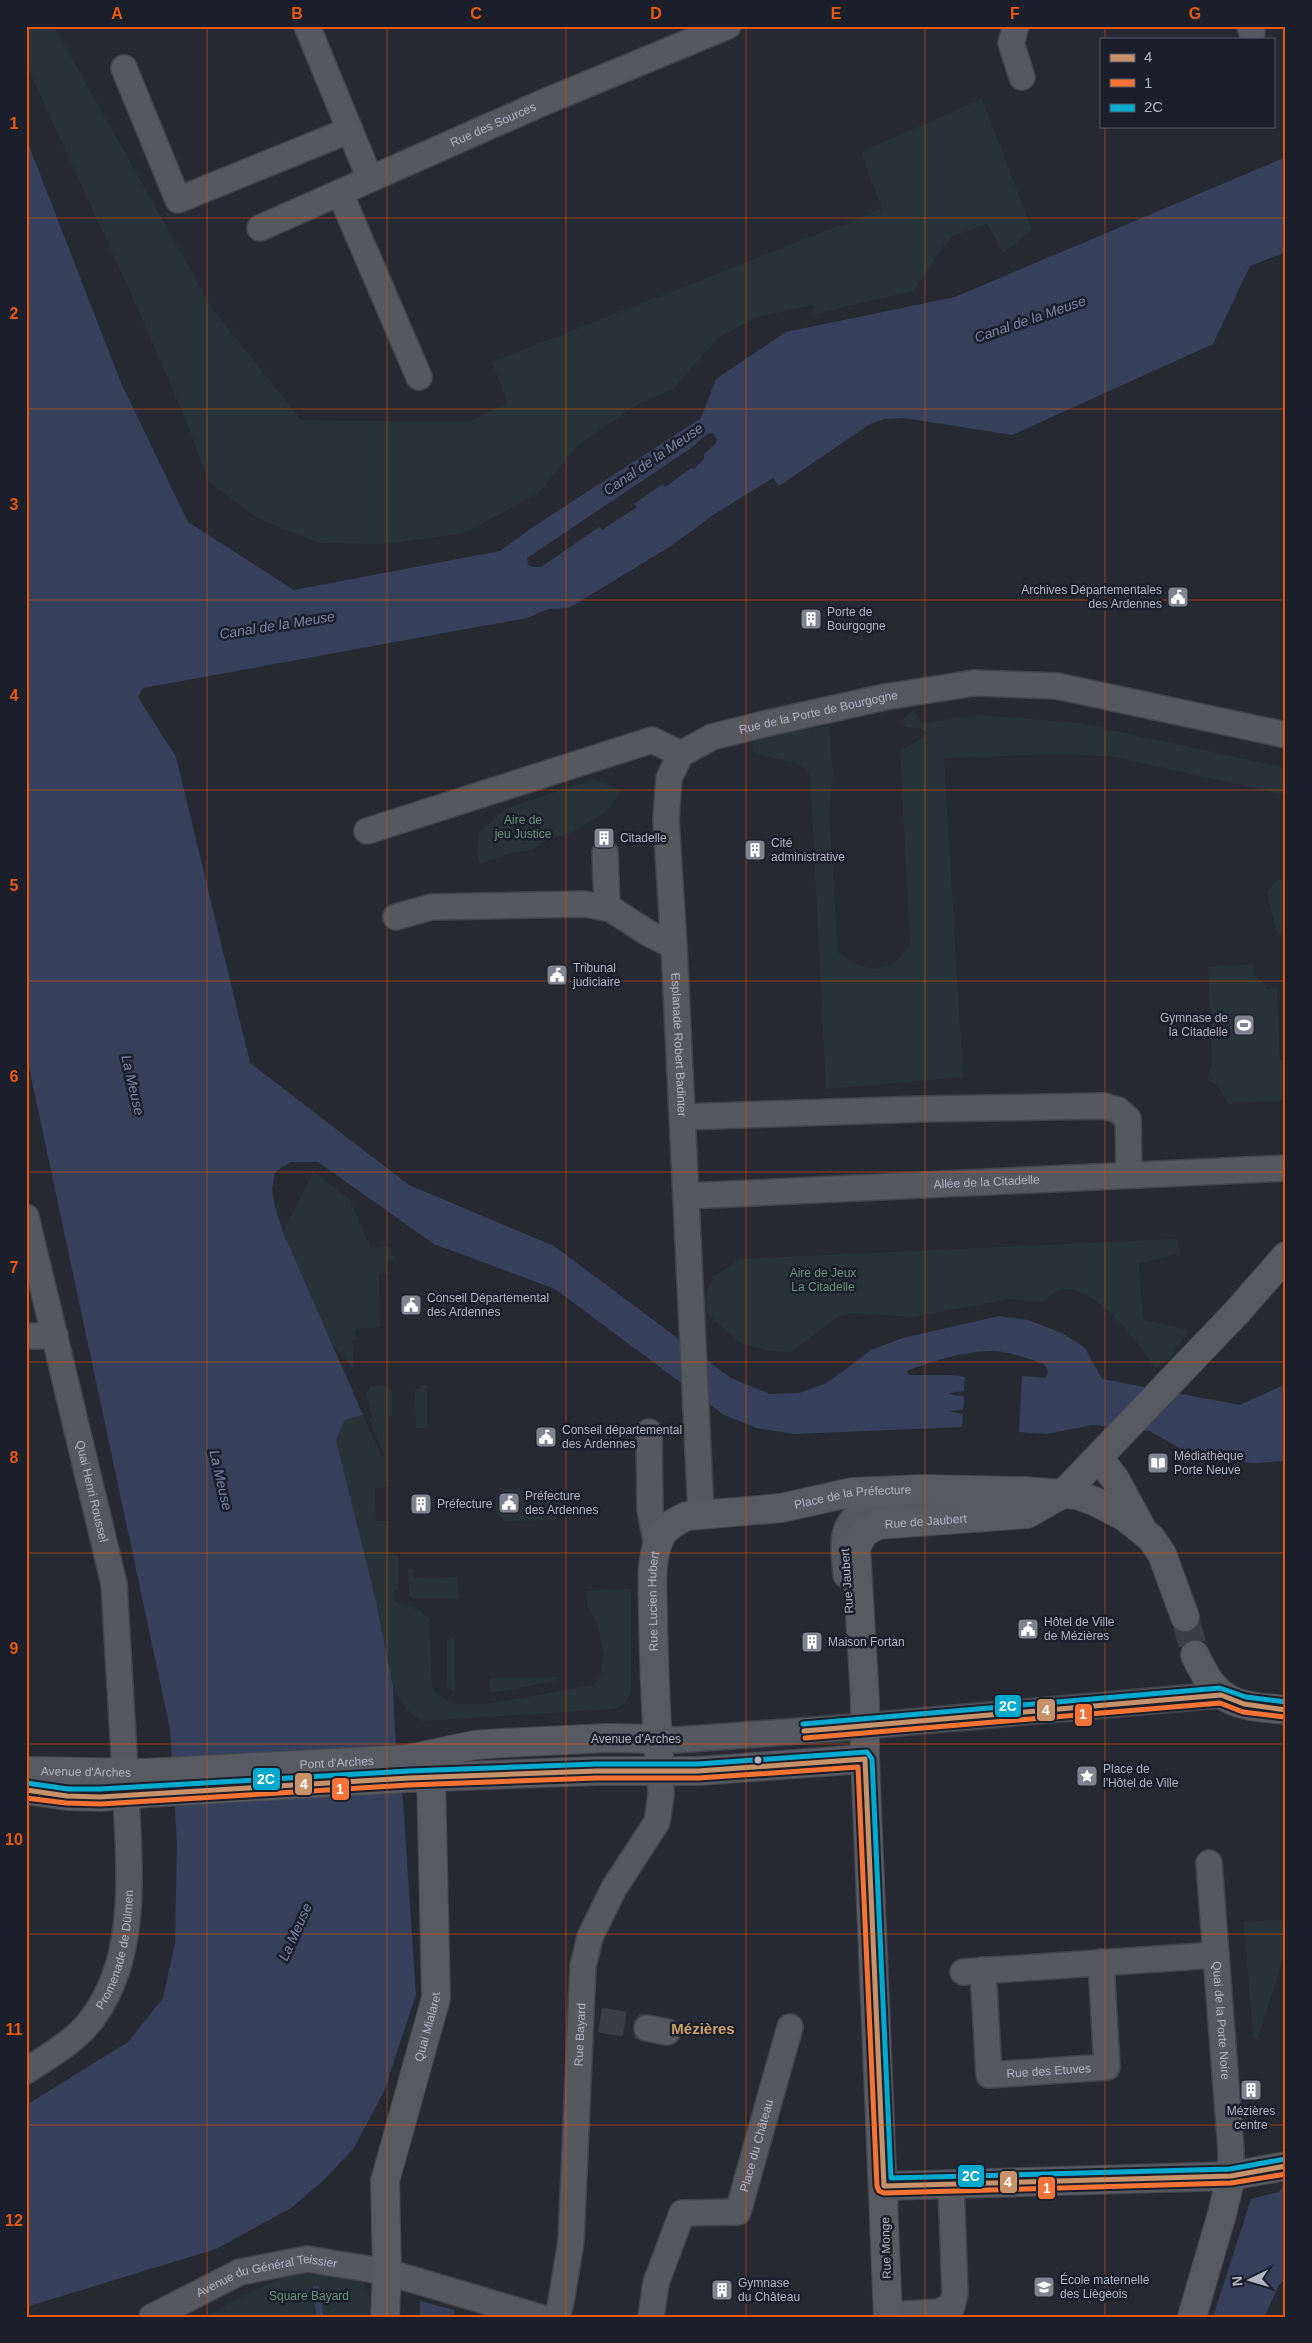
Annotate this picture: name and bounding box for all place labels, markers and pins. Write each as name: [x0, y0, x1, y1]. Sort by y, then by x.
place label: Archives Départementales des Ardennes: [1021, 583, 1162, 611]
public building icon: Archives Départementales des Ardennes: [1166, 585, 1190, 609]
place label: Porte de Bourgogne: [827, 605, 886, 633]
building icon: Porte de Bourgogne: [799, 607, 823, 631]
building icon: Citadelle: [592, 826, 616, 850]
place label: Citadelle: [620, 831, 667, 845]
place label: Cité administrative: [771, 836, 845, 864]
building icon: Cité administrative: [743, 838, 767, 862]
place label: Tribunal judiciaire: [572, 961, 621, 989]
public building icon: Tribunal judiciaire: [545, 963, 569, 987]
place label: Gymnase de la Citadelle: [1160, 1011, 1228, 1039]
sports icon: Gymnase de la Citadelle: [1232, 1013, 1256, 1037]
place label: Conseil Départemental des Ardennes: [427, 1291, 549, 1319]
public building icon: Conseil Départemental des Ardennes: [399, 1293, 423, 1317]
place label: Conseil départemental des Ardennes: [562, 1423, 682, 1451]
public building icon: Conseil départemental des Ardennes: [534, 1425, 558, 1449]
place label: Médiathèque Porte Neuve: [1174, 1449, 1244, 1477]
library icon: Médiathèque Porte Neuve: [1146, 1451, 1170, 1475]
place label: Préfecture des Ardennes: [525, 1489, 598, 1517]
public building icon: Préfecture des Ardennes: [497, 1491, 521, 1515]
building icon: Préfecture: [409, 1492, 433, 1516]
place label: Préfecture: [437, 1497, 493, 1511]
place label: Hôtel de Ville de Mézières: [1044, 1615, 1115, 1643]
public building icon: Hôtel de Ville de Mézières: [1016, 1617, 1040, 1641]
building icon: Maison Fortan: [800, 1630, 824, 1654]
place label: Maison Fortan: [828, 1635, 905, 1649]
unlabelled marker: [753, 1755, 763, 1765]
place label: Place de l'Hôtel de Ville: [1103, 1762, 1179, 1790]
place icon: Place de l'Hôtel de Ville: [1075, 1764, 1099, 1788]
building icon: Mézières centre: [1239, 2078, 1263, 2102]
place label: Mézières centre: [1227, 2104, 1275, 2132]
place label: École maternelle des Liègeois: [1060, 2272, 1150, 2301]
school or university icon: École maternelle des Liègeois: [1032, 2275, 1056, 2299]
place label: Gymnase du Château: [738, 2276, 800, 2304]
building icon: Gymnase du Château: [710, 2278, 734, 2302]

